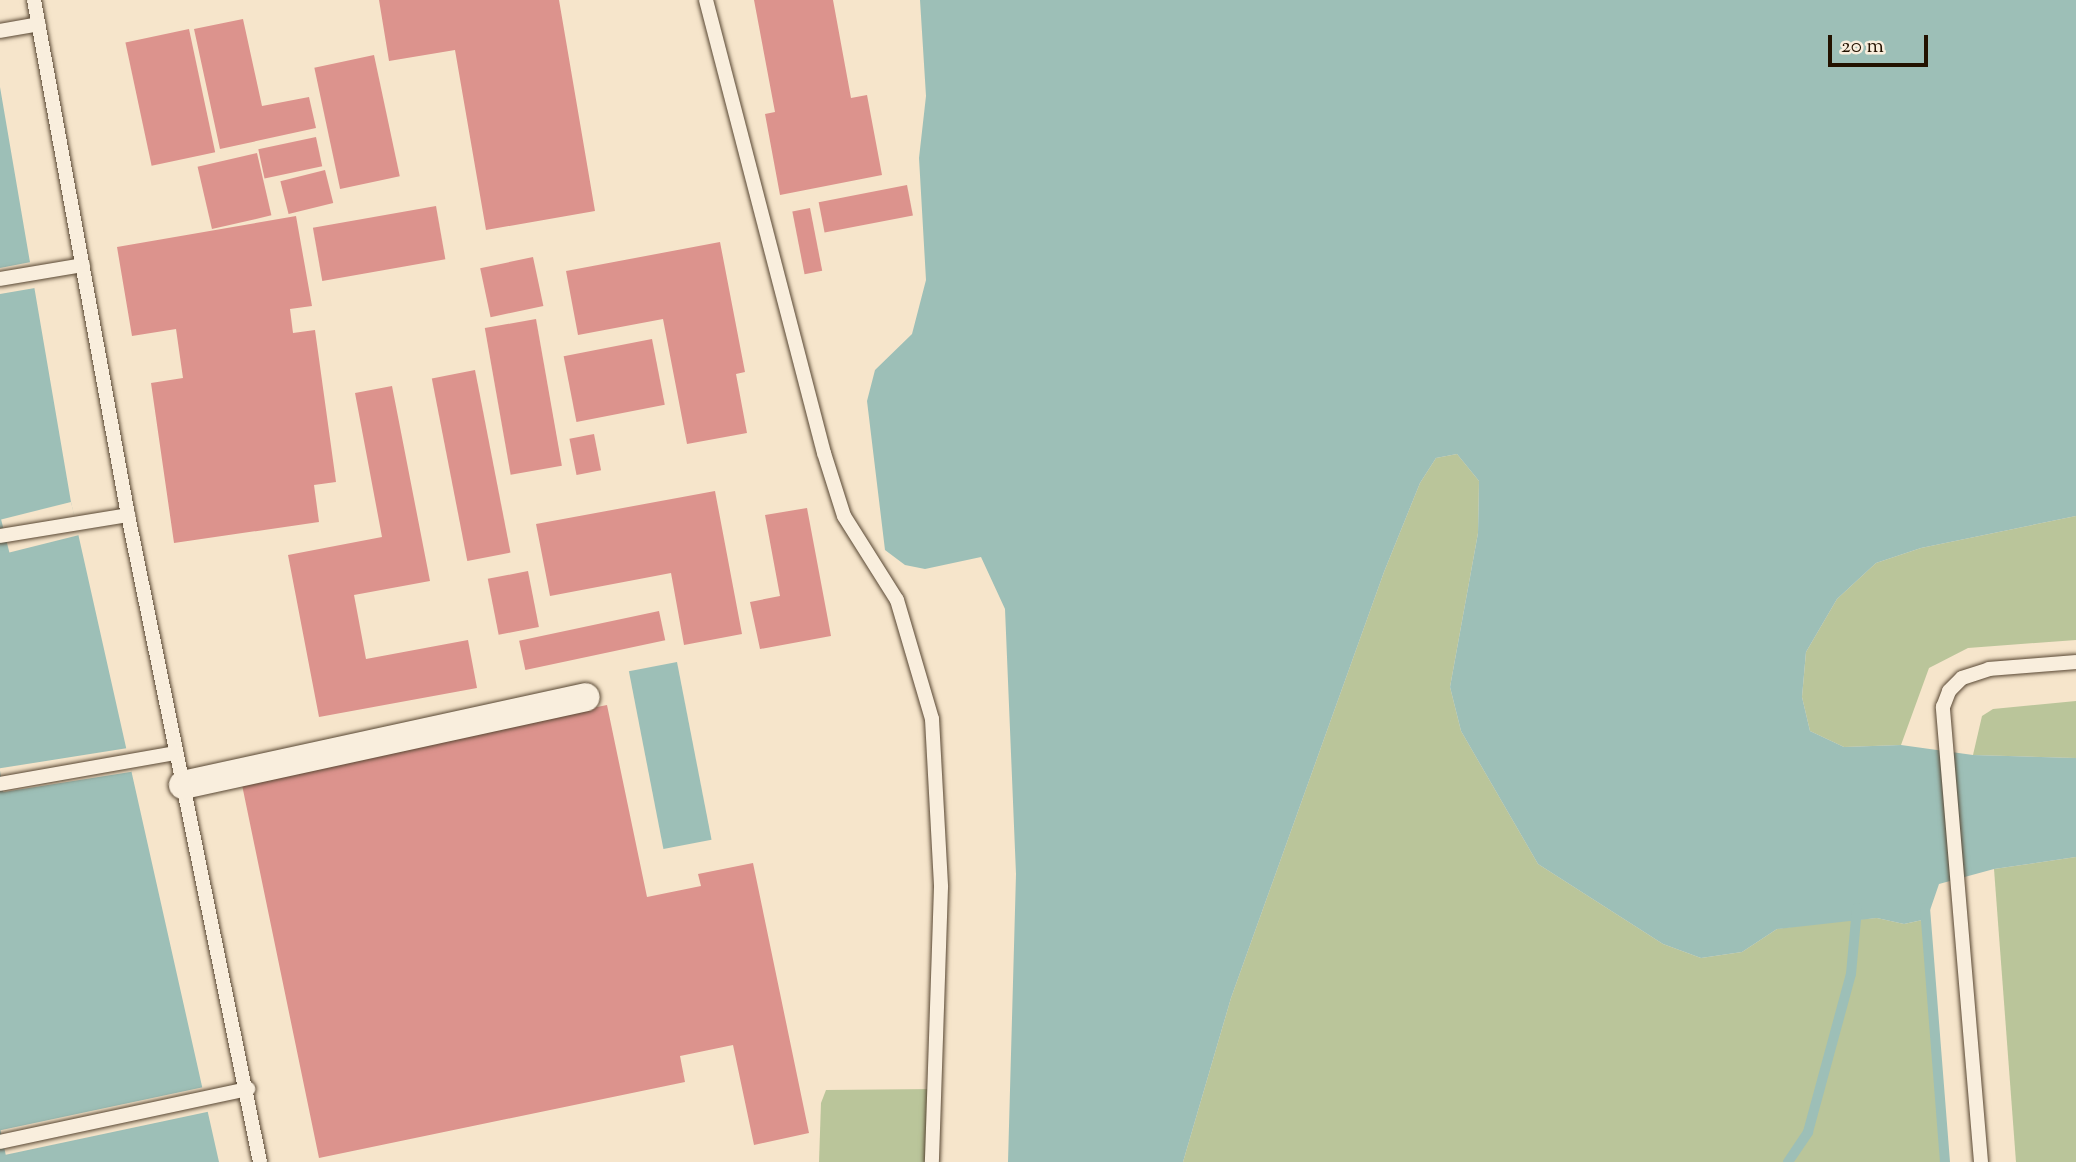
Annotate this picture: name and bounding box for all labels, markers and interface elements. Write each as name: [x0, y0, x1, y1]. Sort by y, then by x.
scale bar: [1831, 21, 1931, 65]
text: 20 m: [1841, 32, 1884, 62]

